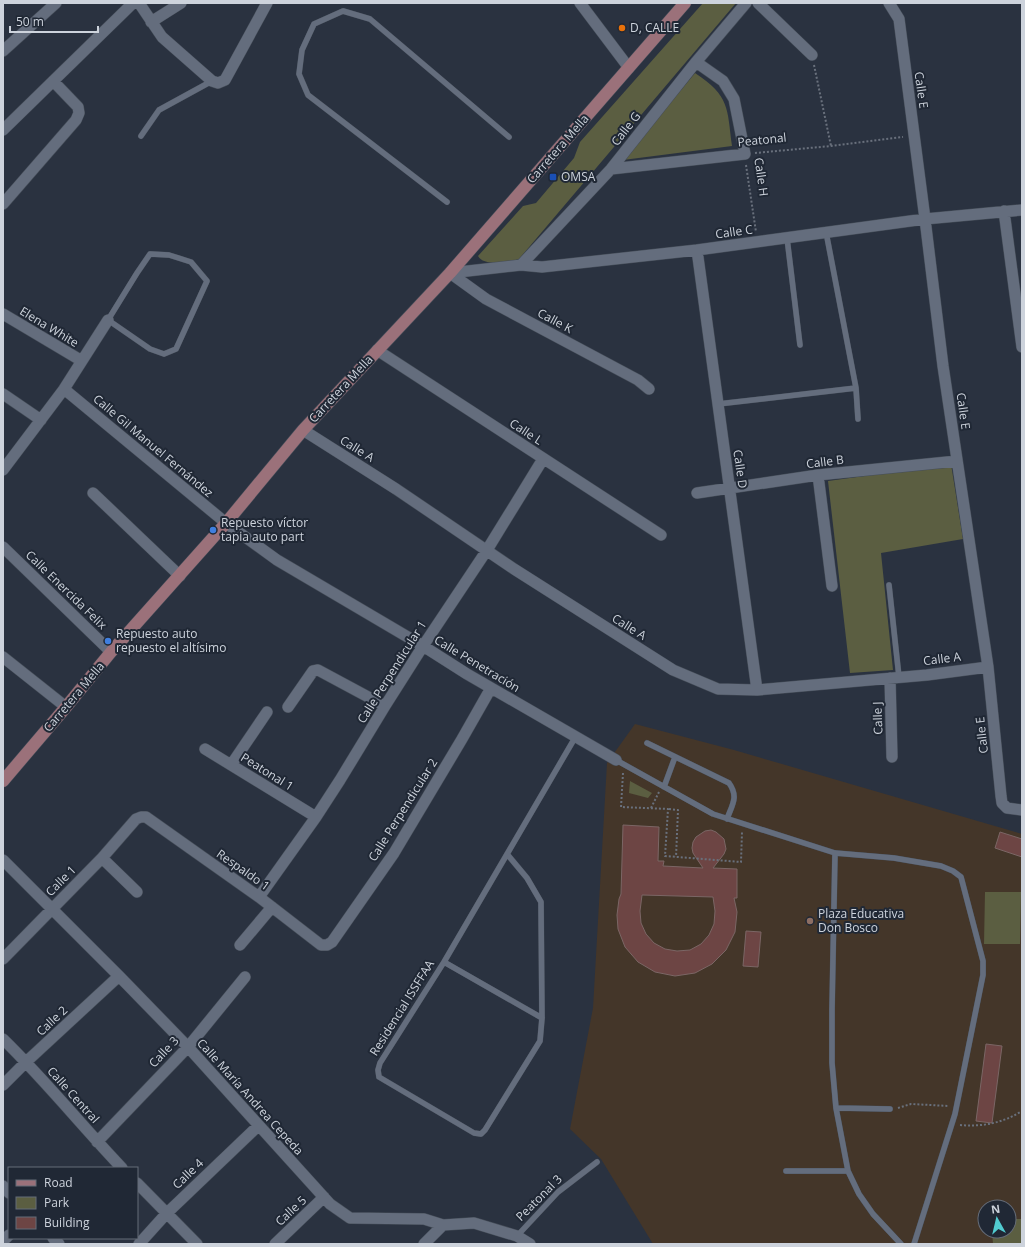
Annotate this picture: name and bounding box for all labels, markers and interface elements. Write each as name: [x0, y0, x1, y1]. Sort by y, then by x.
scale bar: [10, 8, 98, 34]
text: 50 m: [16, 13, 44, 30]
place label: D, CALLE: [630, 19, 679, 36]
marker: D, CALLE: [617, 23, 627, 33]
street label: Calle E: [911, 71, 932, 109]
street label: Calle G: [607, 108, 644, 149]
street label: Carretera Mella: [523, 110, 592, 187]
street label: Peatonal: [737, 128, 787, 151]
street label: Calle H: [750, 156, 773, 197]
place label: OMSA: [561, 168, 596, 185]
marker: OMSA: [548, 172, 558, 182]
street label: Calle C: [714, 220, 754, 243]
street label: Elena White: [17, 302, 82, 351]
street label: Calle K: [535, 304, 576, 337]
street label: Carretera Mella: [305, 351, 376, 426]
street label: Calle Gil Manuel Fernández: [90, 390, 217, 501]
street label: Calle E: [953, 392, 974, 430]
street label: Calle L: [506, 415, 546, 449]
street label: Calle A: [337, 431, 378, 466]
street label: Calle D: [729, 449, 752, 489]
street label: Calle B: [805, 451, 845, 472]
place label: Repuesto víctor tapia auto part: [221, 514, 308, 545]
marker: Repuesto víctor tapia auto part: [208, 525, 218, 535]
street label: Calle Enercida Felix: [22, 546, 111, 633]
street label: Calle A: [609, 609, 650, 644]
street label: Calle Perpendicular 1: [353, 617, 430, 726]
place label: Repuesto auto repuesto el altísimo: [116, 625, 226, 656]
street label: Calle Penetración: [431, 631, 523, 696]
marker: Repuesto auto repuesto el altísimo: [103, 636, 113, 646]
street label: Calle A: [922, 648, 962, 669]
street label: Carretera Mella: [39, 658, 108, 735]
street label: Calle J: [868, 701, 887, 735]
street label: Calle E: [971, 716, 992, 754]
street label: Peatonal 1: [238, 749, 297, 794]
street label: Calle Perpendicular 2: [364, 755, 441, 864]
street label: Respaldo 1: [213, 845, 273, 894]
street label: Calle 1: [42, 862, 80, 900]
place label: Plaza Educativa Don Bosco: [818, 905, 904, 936]
marker: Plaza Educativa Don Bosco: [805, 916, 815, 926]
street label: Residencial ISSFFAA: [365, 956, 438, 1059]
street label: Calle 2: [32, 1002, 71, 1039]
street label: Calle 3: [145, 1032, 183, 1071]
street label: Calle María Andrea Cepeda: [193, 1035, 307, 1159]
street label: Calle Central: [43, 1063, 103, 1127]
street label: Calle 4: [168, 1155, 207, 1193]
legend: [8, 1167, 138, 1239]
street label: Peatonal 3: [512, 1171, 566, 1225]
text: Road: [44, 1174, 73, 1191]
street label: Calle 5: [271, 1192, 310, 1229]
text: Park: [44, 1194, 70, 1211]
north arrow: [977, 1199, 1017, 1239]
text: N: [990, 1201, 1001, 1217]
text: Building: [44, 1214, 90, 1231]

